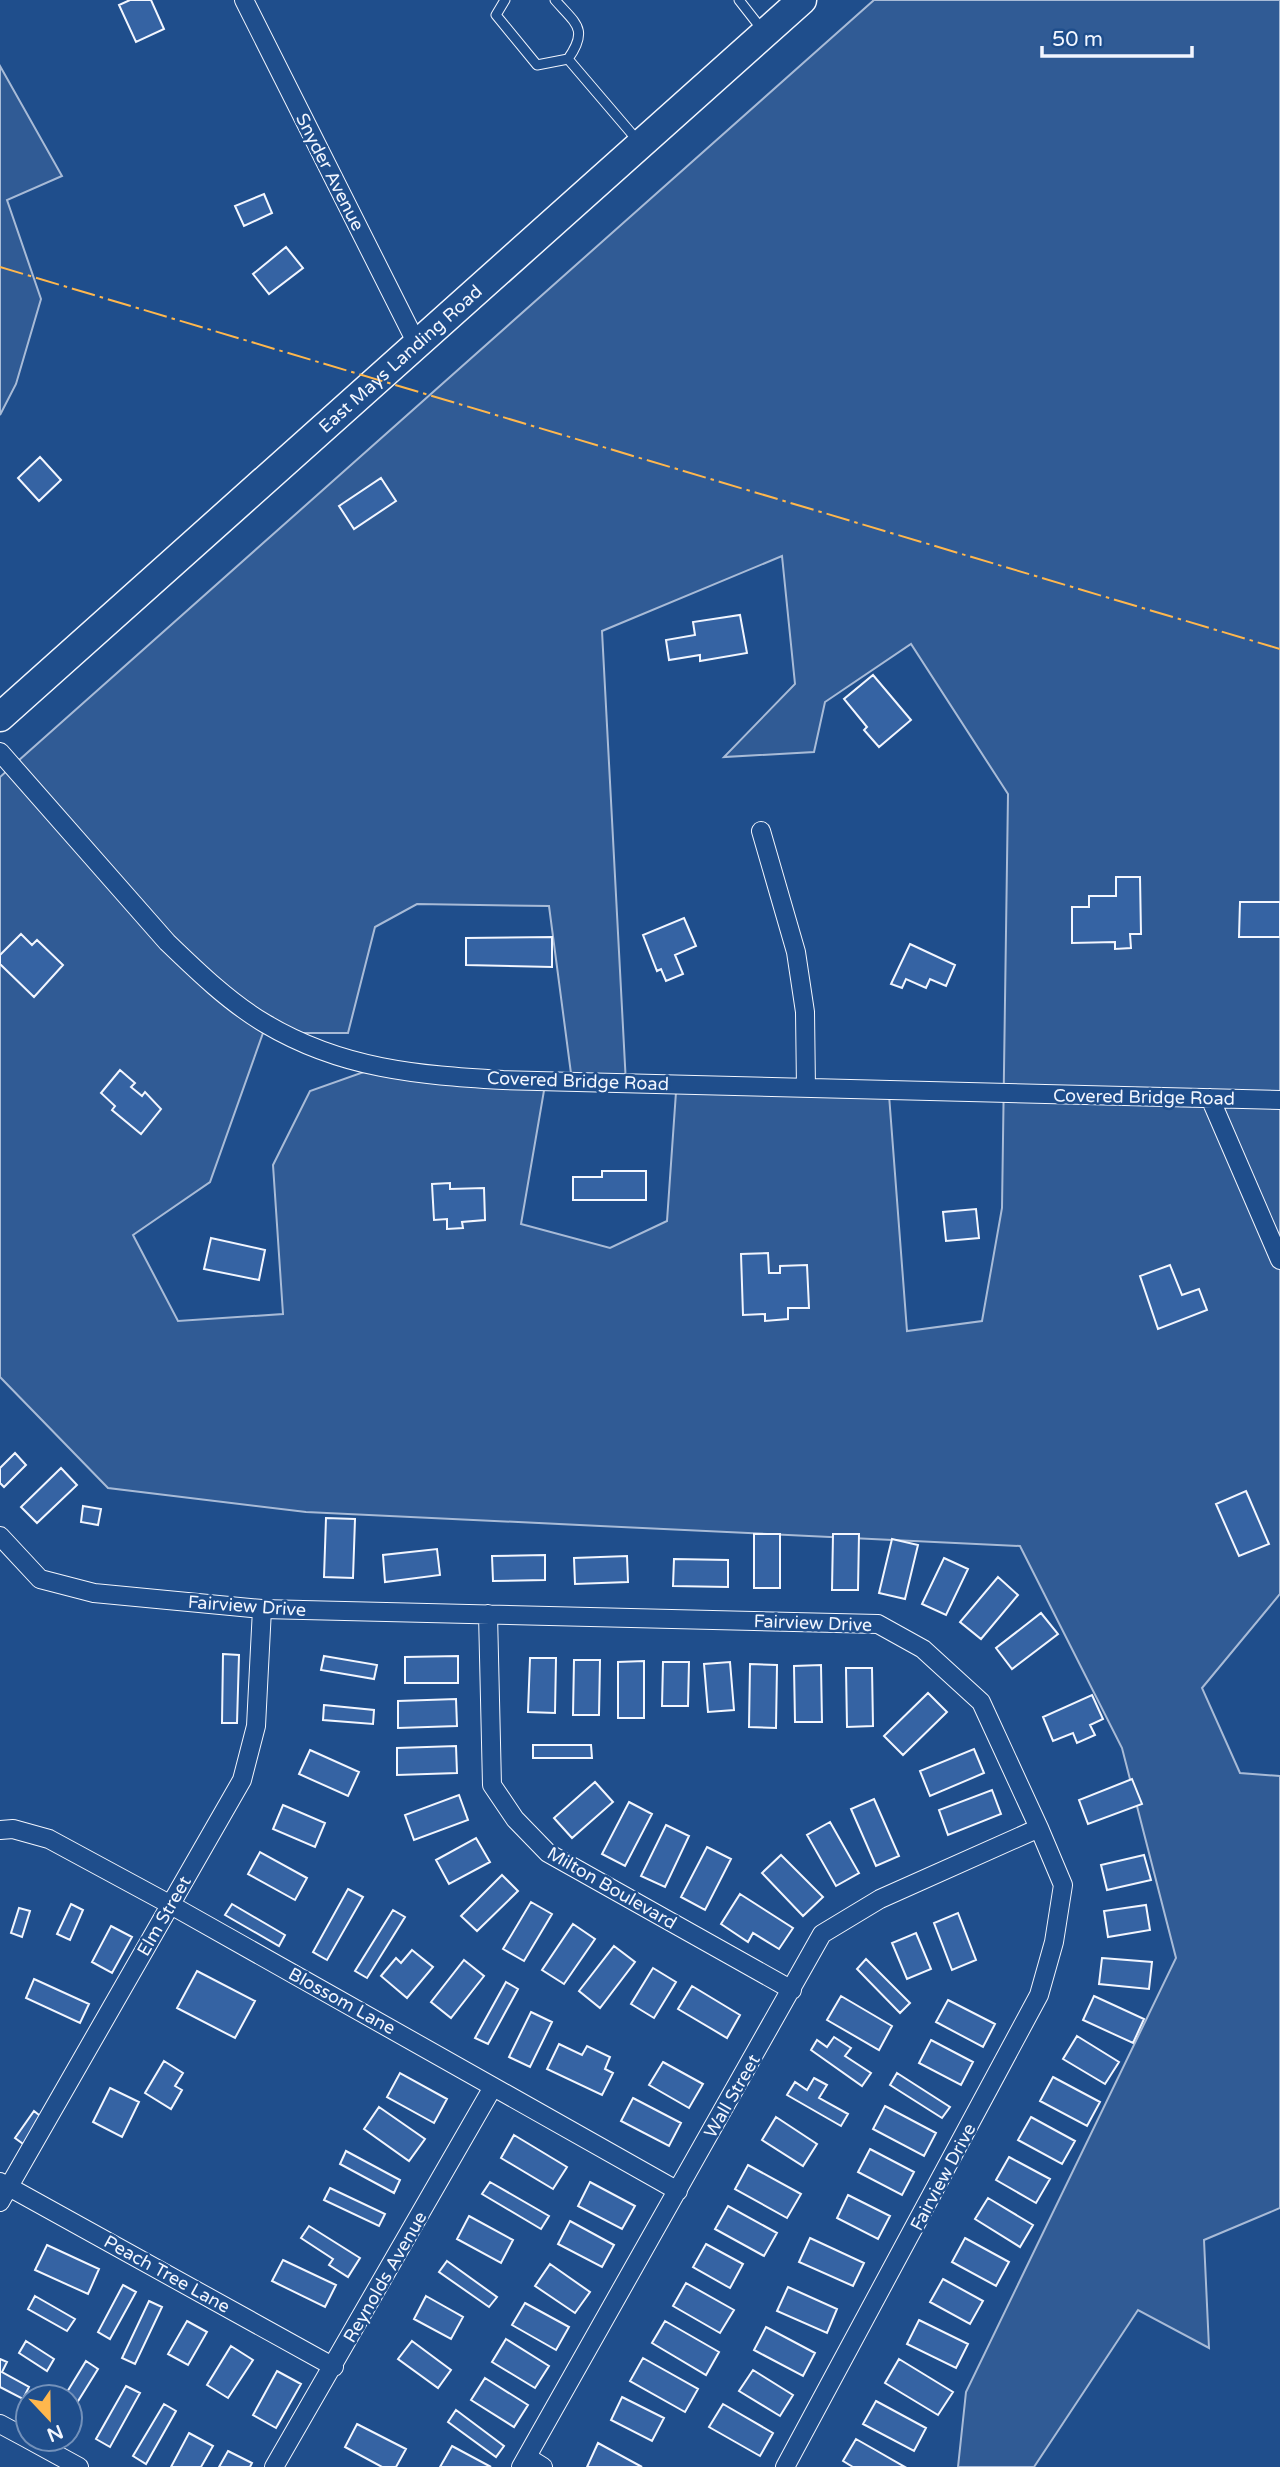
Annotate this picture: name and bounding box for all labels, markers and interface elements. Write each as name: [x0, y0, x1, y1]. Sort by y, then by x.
scale bar: [1042, 14, 1192, 58]
text: 50 m: [1052, 27, 1103, 52]
street label: Snyder Avenue: [291, 110, 369, 234]
street label: East Mays Landing Road: [314, 280, 487, 438]
street label: Covered Bridge Road: [487, 1067, 669, 1095]
street label: Covered Bridge Road: [1053, 1084, 1235, 1110]
street label: Fairview Drive: [187, 1591, 307, 1621]
street label: Fairview Drive: [753, 1610, 873, 1636]
street label: Milton Boulevard: [543, 1842, 681, 1934]
street label: Elm Street: [132, 1872, 196, 1960]
street label: Blossom Lane: [285, 1963, 399, 2039]
street label: Wall Street: [699, 2050, 765, 2142]
street label: Fairview Drive: [905, 2120, 981, 2234]
street label: Reynolds Avenue: [338, 2207, 432, 2347]
street label: Peach Tree Lane: [100, 2230, 234, 2318]
north arrow: [14, 2383, 84, 2453]
text: N: [44, 2420, 66, 2446]

